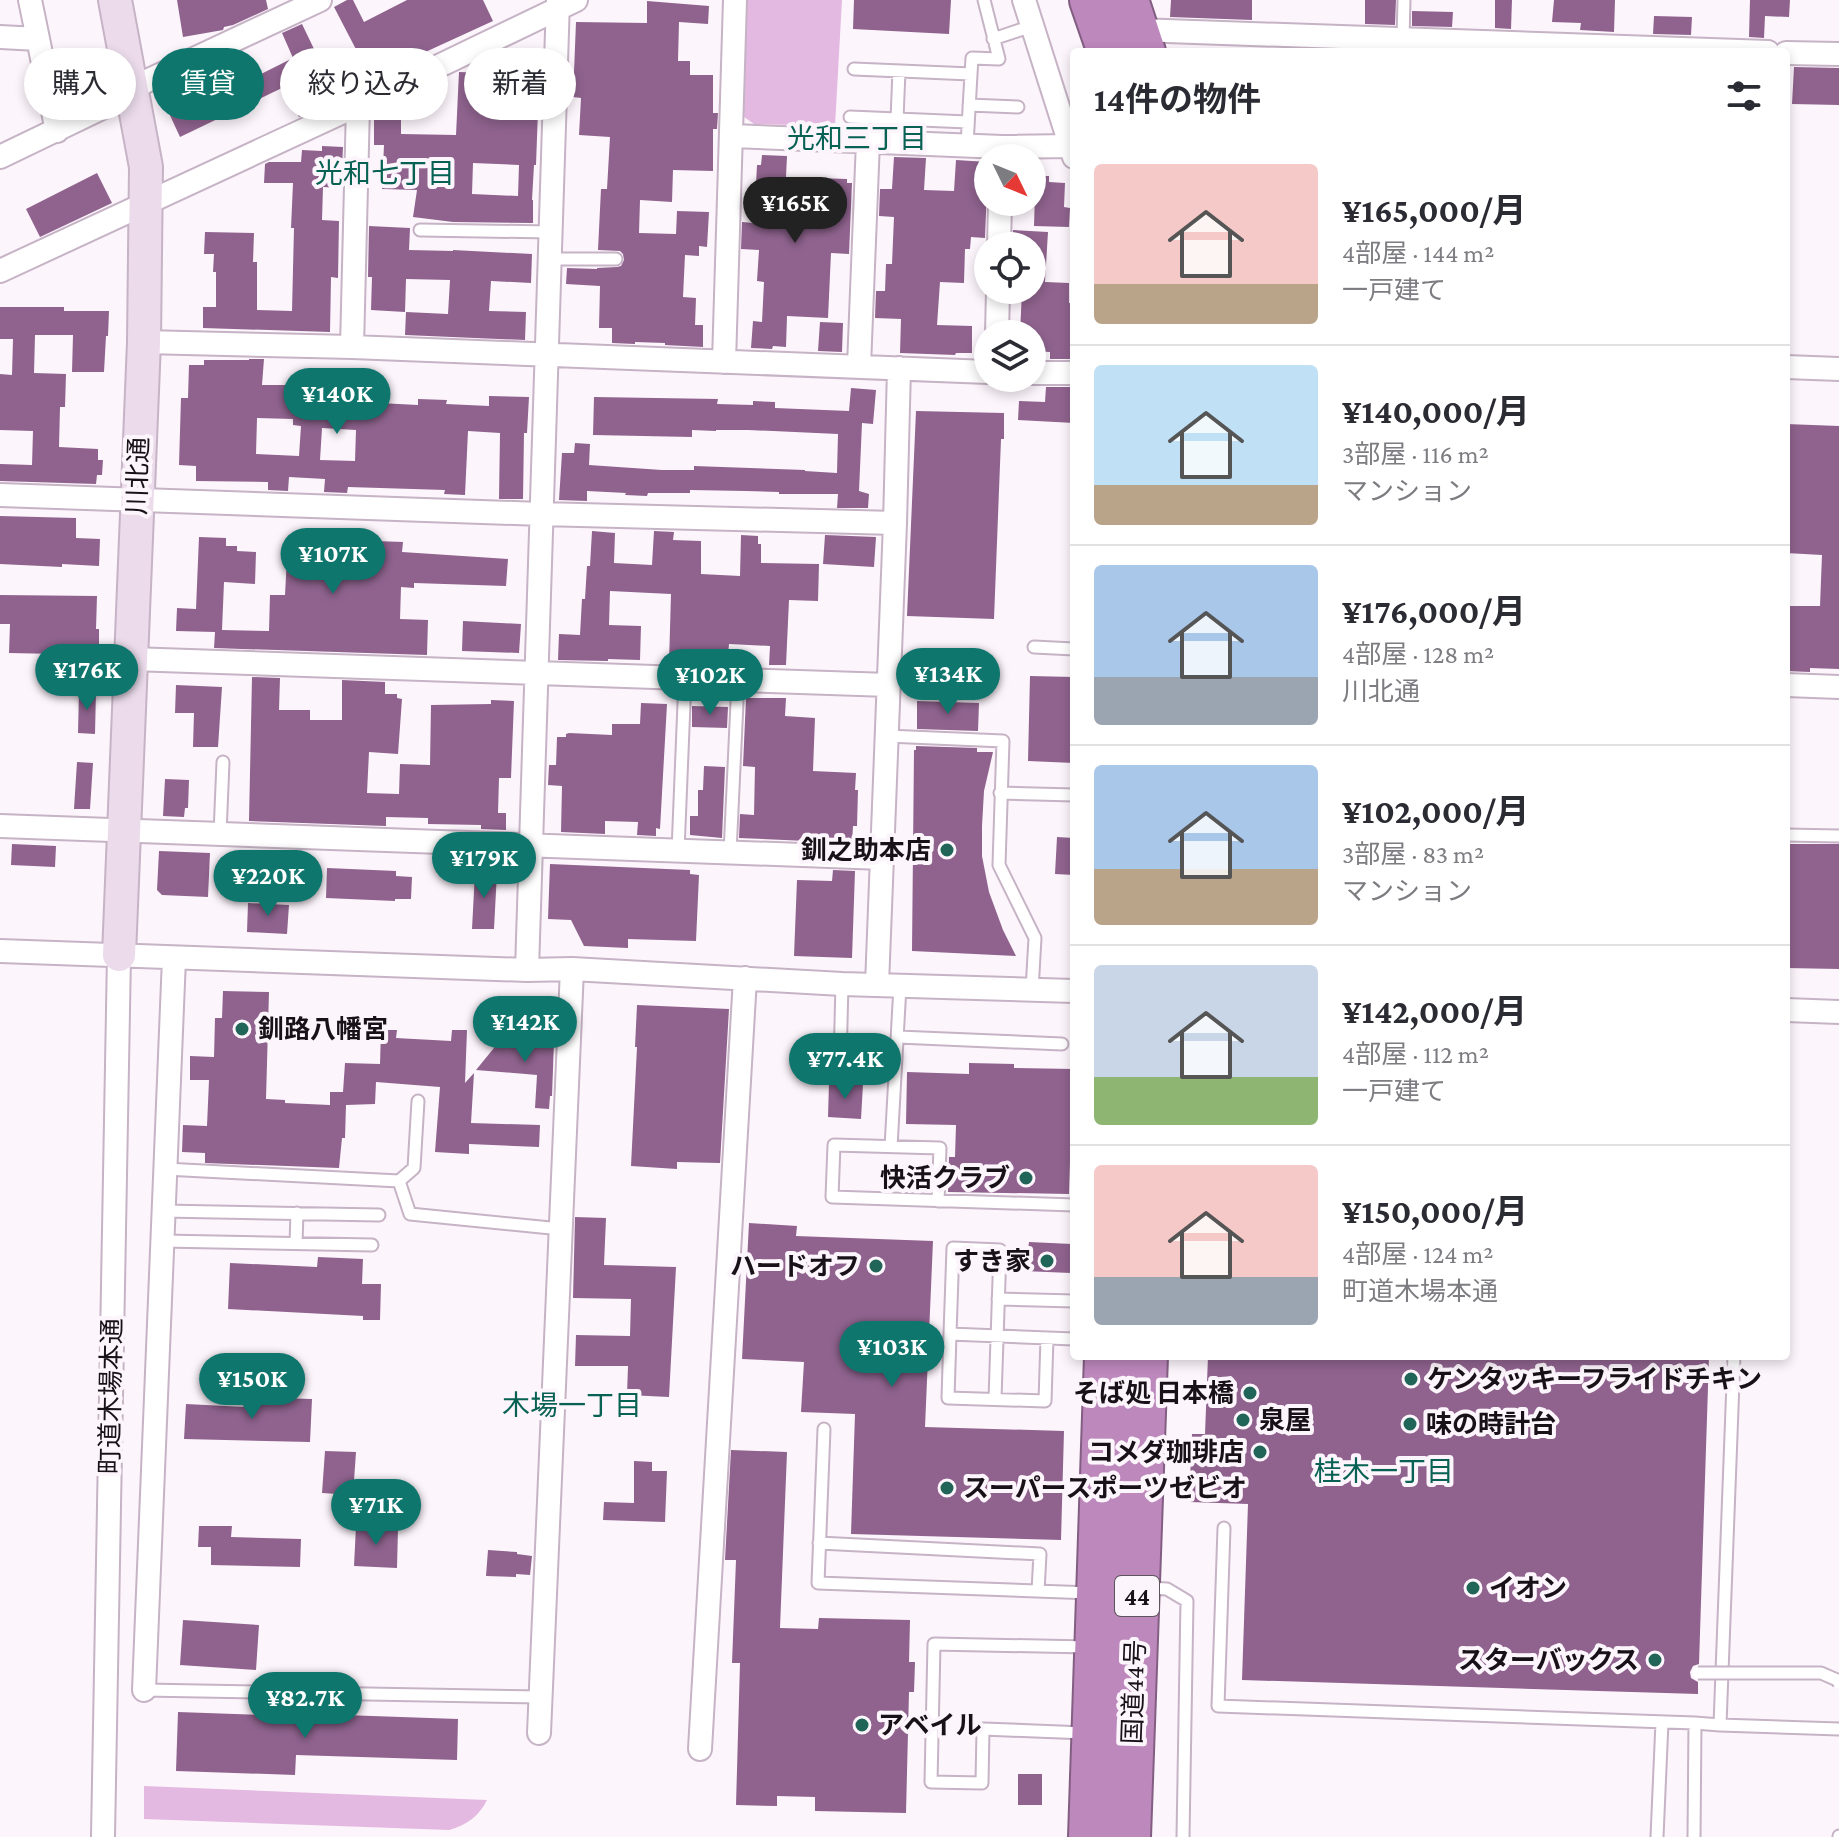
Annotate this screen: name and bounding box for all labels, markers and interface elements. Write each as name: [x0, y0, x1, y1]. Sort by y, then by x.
chip: 購入: [24, 48, 136, 120]
chip: 賃貸: [152, 48, 264, 120]
chip: 絞り込み: [280, 48, 448, 120]
chip: 新着: [464, 48, 576, 120]
icon: filters: [1722, 74, 1766, 118]
text: 14件の物件: [1094, 81, 1261, 118]
district label: 光和三丁目: [787, 123, 927, 154]
north arrow: [974, 144, 1046, 216]
map controls: [974, 144, 1046, 392]
district label: 光和七丁目: [315, 158, 455, 189]
pin: ¥165K: [739, 177, 851, 245]
text: ¥165K: [761, 188, 829, 217]
text: ¥165,000/月: [1342, 192, 1526, 229]
icon: home: [1158, 196, 1254, 292]
button: locate: [974, 232, 1046, 304]
text: 4部屋 · 144 m²: [1342, 239, 1494, 268]
text: 一戸建て: [1342, 276, 1446, 305]
button: layers: [974, 320, 1046, 392]
pin: ¥140K: [281, 368, 393, 436]
text: ¥140K: [302, 379, 373, 408]
text: ¥140,000/月: [1342, 393, 1530, 430]
icon: home: [1158, 397, 1254, 493]
street label: 川北通: [122, 437, 154, 515]
text: 3部屋 · 116 m²: [1342, 440, 1489, 469]
text: マンション: [1342, 477, 1472, 506]
pin: ¥107K: [277, 528, 389, 596]
text: ¥107K: [299, 539, 367, 568]
text: ¥176,000/月: [1342, 593, 1526, 630]
icon: home: [1158, 597, 1254, 693]
text: 4部屋 · 128 m²: [1342, 640, 1494, 669]
pin: ¥176K: [31, 644, 143, 712]
pin: ¥134K: [892, 648, 1004, 716]
pin: ¥102K: [654, 649, 766, 717]
text: ¥176K: [53, 655, 121, 684]
text: ¥134K: [914, 659, 982, 688]
text: ¥102K: [675, 660, 745, 689]
text: 川北通: [1342, 677, 1420, 706]
text: ¥102,000/月: [1342, 793, 1530, 830]
icon: home: [1158, 797, 1254, 893]
pin: ¥179K: [428, 832, 540, 900]
place label: 釧之助本店: [801, 836, 931, 865]
text: 3部屋 · 83 m²: [1342, 840, 1484, 869]
marker: 釧之助本店: [938, 841, 956, 859]
text: ¥179K: [450, 843, 518, 872]
pin: ¥220K: [212, 850, 324, 918]
text: ¥220K: [231, 861, 305, 890]
text: マンション: [1342, 877, 1472, 906]
text: ¥142,000/月: [1342, 993, 1527, 1030]
pin: ¥142K: [469, 996, 581, 1064]
icon: home: [1158, 997, 1254, 1093]
text: ¥142K: [491, 1007, 559, 1036]
place label: 釧路八幡宮: [258, 1015, 388, 1044]
marker: 釧路八幡宮: [233, 1020, 251, 1038]
pin: ¥77.4K: [780, 1033, 910, 1101]
text: 4部屋 · 112 m²: [1342, 1040, 1489, 1069]
text: ¥77.4K: [807, 1044, 883, 1073]
text: 一戸建て: [1342, 1077, 1446, 1106]
place label: 快活クラブ: [880, 1164, 1010, 1193]
marker: 快活クラブ: [1017, 1169, 1035, 1187]
text: ¥150,000/月: [1342, 1193, 1528, 1230]
icon: home: [1158, 1197, 1254, 1293]
text: 4部屋 · 124 m²: [1342, 1240, 1494, 1269]
place label: すき家: [953, 1247, 1031, 1276]
place label: ハードオフ: [730, 1252, 860, 1281]
marker: すき家: [1038, 1252, 1056, 1270]
marker: ハードオフ: [867, 1257, 885, 1275]
text: 町道木場本通: [1342, 1277, 1498, 1306]
street label: 町道木場本通: [95, 1318, 127, 1474]
pin: ¥103K: [836, 1321, 948, 1389]
text: ¥103K: [857, 1332, 927, 1361]
pin: ¥150K: [196, 1353, 308, 1421]
text: ¥150K: [217, 1364, 287, 1393]
place label: ケンタッキーフライドチキン: [1427, 1365, 1762, 1394]
marker: ケンタッキーフライドチキン: [1402, 1370, 1420, 1388]
place label: そば処 日本橋: [1073, 1379, 1234, 1408]
marker: そば処 日本橋: [1241, 1384, 1259, 1402]
district label: 木場一丁目: [502, 1390, 642, 1421]
place label: 泉屋: [1259, 1406, 1311, 1435]
place label: 味の時計台: [1426, 1410, 1556, 1439]
marker: 泉屋: [1234, 1411, 1252, 1429]
marker: 味の時計台: [1401, 1415, 1419, 1433]
place label: コメダ珈琲店: [1088, 1438, 1244, 1467]
marker: コメダ珈琲店: [1251, 1443, 1269, 1461]
district label: 桂木一丁目: [1314, 1456, 1454, 1487]
place label: スーパースポーツゼビオ: [963, 1474, 1247, 1503]
pin: ¥71K: [329, 1479, 423, 1547]
marker: スーパースポーツゼビオ: [938, 1479, 956, 1497]
text: ¥71K: [349, 1490, 403, 1519]
place label: イオン: [1489, 1574, 1567, 1603]
road number: 44: [1115, 1576, 1159, 1616]
marker: イオン: [1464, 1579, 1482, 1597]
street label: 国道44号: [1118, 1639, 1150, 1745]
place label: スターバックス: [1458, 1646, 1639, 1675]
marker: スターバックス: [1646, 1651, 1664, 1669]
pin: ¥82.7K: [240, 1672, 370, 1740]
text: ¥82.7K: [266, 1683, 344, 1712]
place label: アベイル: [878, 1711, 981, 1740]
marker: アベイル: [853, 1716, 871, 1734]

